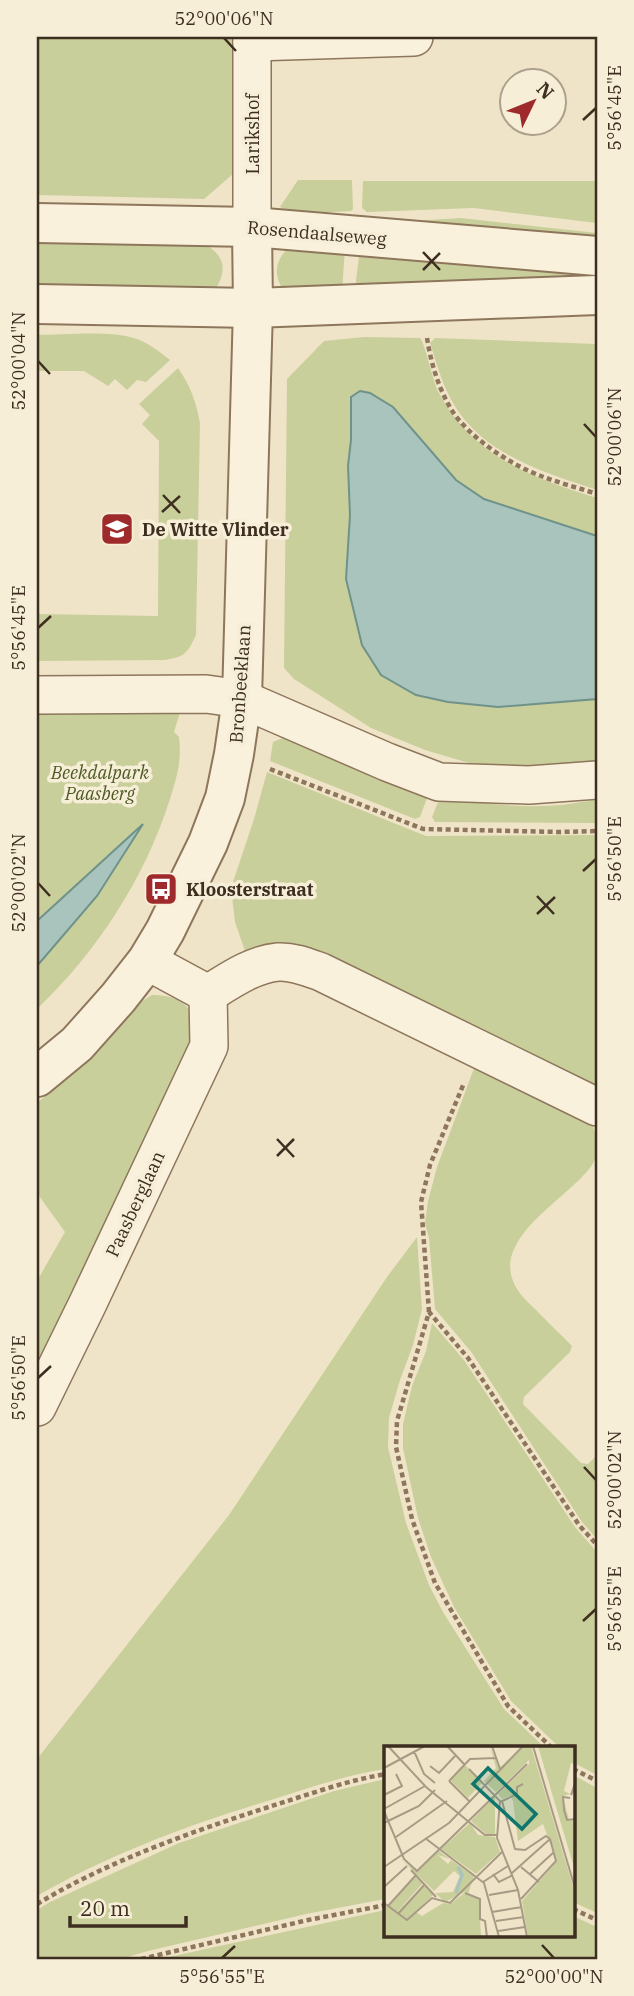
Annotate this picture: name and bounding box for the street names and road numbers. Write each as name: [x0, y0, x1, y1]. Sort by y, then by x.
street label: Larikshof: [241, 92, 264, 174]
street label: Rosendaalseweg: [246, 215, 388, 251]
street label: Bronbeeklaan: [224, 624, 256, 744]
street label: Paasberglaan: [100, 1147, 170, 1261]

